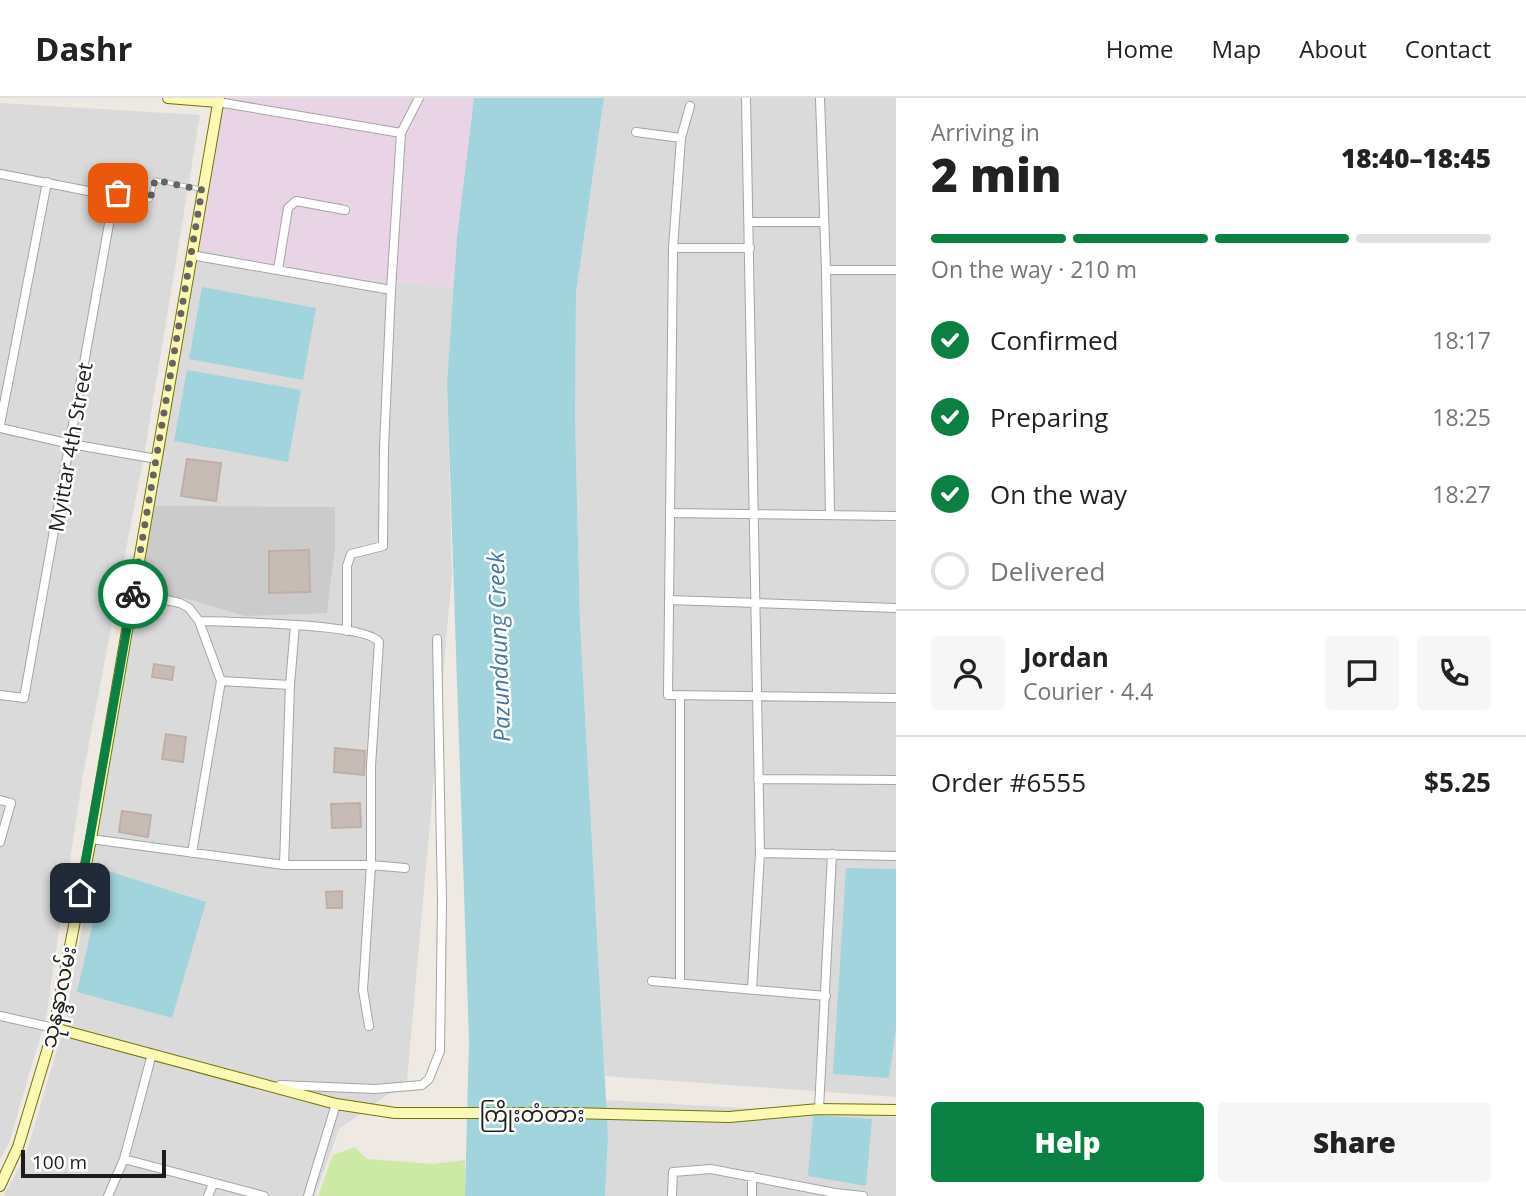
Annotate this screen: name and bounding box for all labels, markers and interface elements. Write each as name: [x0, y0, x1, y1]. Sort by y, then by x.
text: Dashr: [35, 26, 132, 71]
text: Home: [1106, 32, 1174, 65]
text: Map: [1212, 32, 1261, 65]
text: About: [1299, 32, 1367, 65]
text: Contact: [1405, 32, 1491, 65]
text: Arriving in: [931, 116, 1040, 148]
text: 18:40–18:45: [1341, 140, 1491, 176]
text: 2 min: [931, 143, 1062, 205]
pin: [88, 163, 148, 223]
icon: bag: [99, 174, 137, 212]
text: On the way · 210 m: [931, 253, 1137, 285]
icon: check: [931, 321, 969, 359]
text: Confirmed: [990, 322, 1118, 358]
text: 18:17: [1432, 324, 1491, 356]
street label: Myittar 4th Street: [41, 360, 99, 534]
icon: check: [931, 398, 969, 436]
text: Preparing: [990, 399, 1108, 435]
text: 18:25: [1432, 401, 1491, 433]
icon: check: [931, 475, 969, 513]
text: On the way: [990, 476, 1127, 512]
text: 18:27: [1432, 478, 1491, 510]
water label: Pazundaung Creek: [479, 551, 517, 743]
text: Delivered: [990, 553, 1105, 589]
courier: [98, 559, 168, 629]
icon: bike: [114, 575, 152, 613]
button: person: [931, 636, 1005, 710]
button: chat: [1325, 636, 1399, 710]
button: phone: [1417, 636, 1491, 710]
text: Jordan: [1023, 639, 1109, 675]
text: Courier · 4.4: [1023, 675, 1153, 707]
text: Order #6555: [931, 764, 1086, 800]
text: $5.25: [1424, 764, 1491, 800]
pin: [50, 863, 110, 923]
icon: home: [61, 874, 99, 912]
street label: သုနန္ဒာလမ်း: [33, 943, 87, 1051]
street label: ကြိုးတံတား: [479, 1099, 585, 1132]
button: Help: [931, 1102, 1204, 1182]
button: Share: [1218, 1102, 1491, 1182]
scale bar: [21, 1147, 166, 1179]
text: 100 m: [32, 1149, 87, 1175]

